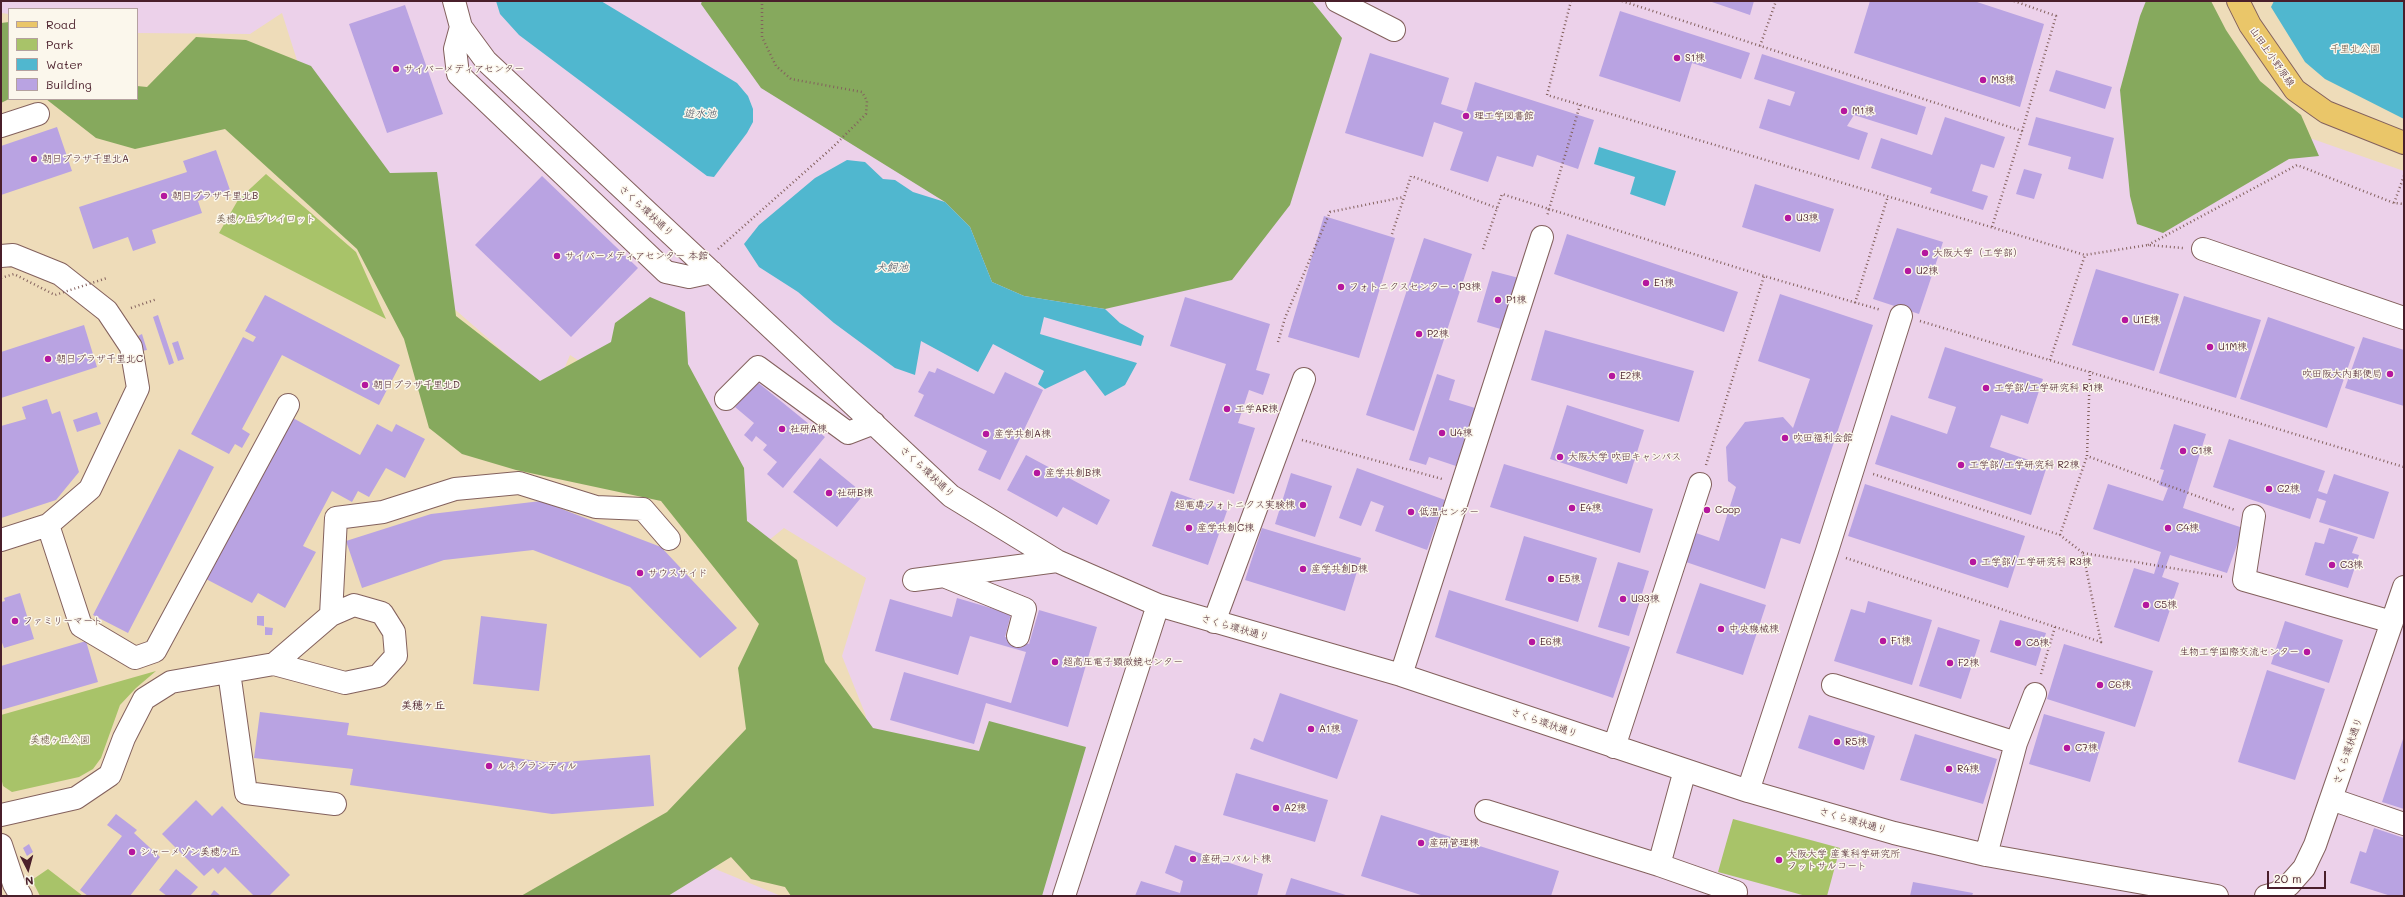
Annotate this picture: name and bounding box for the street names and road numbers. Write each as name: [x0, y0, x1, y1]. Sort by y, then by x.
street label: 山田上小野原線: [2247, 25, 2297, 89]
street label: さくら環状通り: [616, 183, 676, 239]
street label: さくら環状通り: [897, 444, 957, 500]
street label: さくら環状通り: [1200, 613, 1270, 643]
street label: さくら環状通り: [1509, 706, 1579, 740]
street label: さくら環状通り: [2331, 716, 2365, 786]
street label: さくら環状通り: [1818, 806, 1888, 836]

